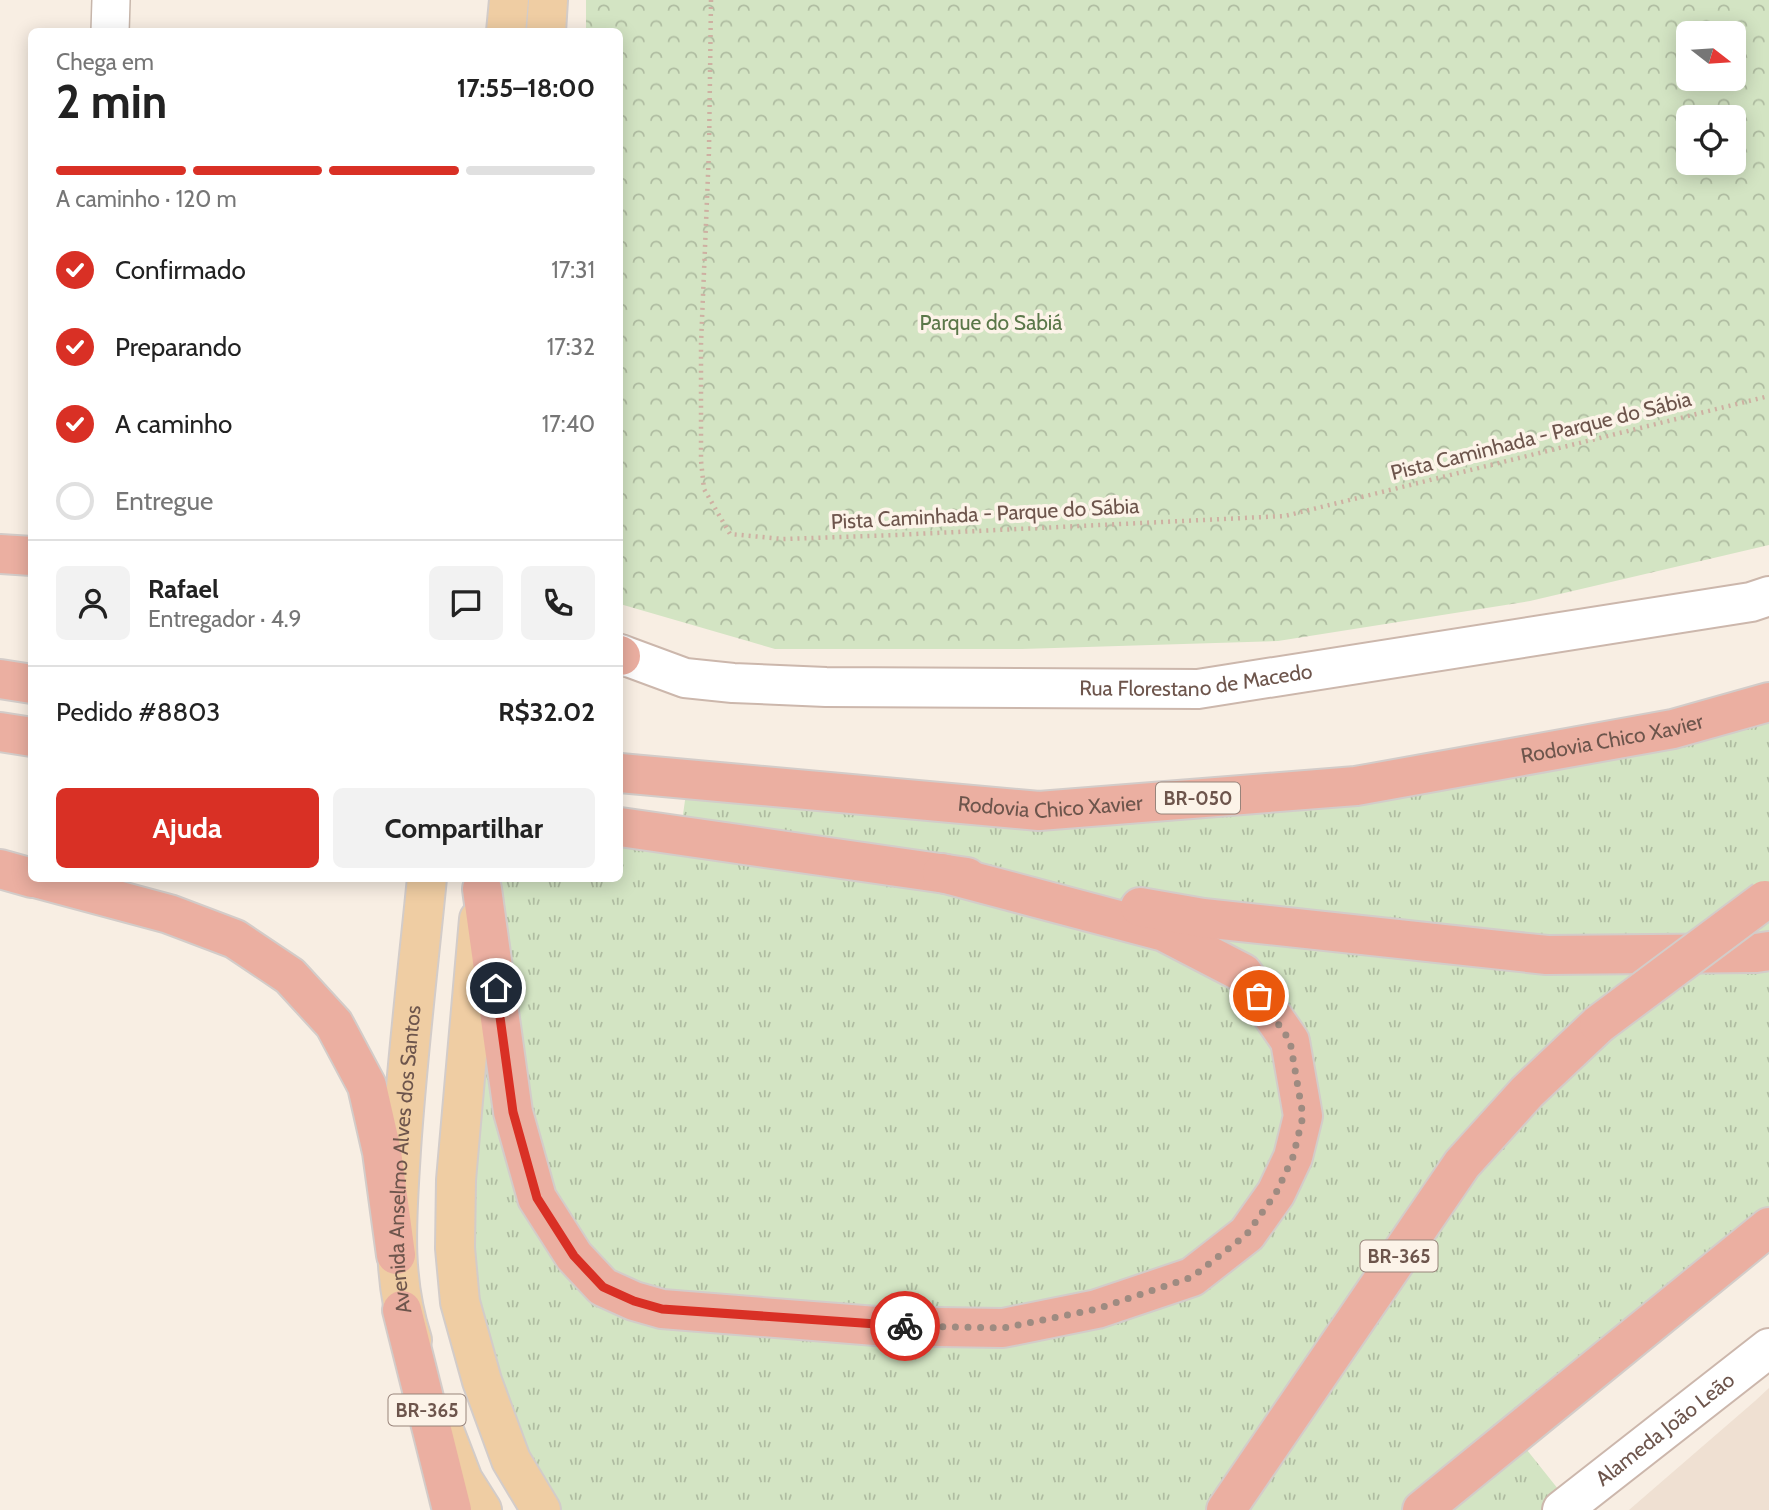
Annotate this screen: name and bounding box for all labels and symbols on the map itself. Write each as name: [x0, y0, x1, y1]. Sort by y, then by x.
north arrow: [1676, 21, 1746, 91]
park label: Parque do Sabiá: [920, 310, 1062, 335]
street label: Pista Caminhada - Parque do Sábia: [1388, 386, 1694, 485]
street label: Pista Caminhada - Parque do Sábia: [830, 493, 1140, 534]
street label: Rua Florestano de Macedo: [1079, 658, 1314, 701]
street label: Rodovia Chico Xavier: [1519, 708, 1706, 768]
road number: BR-050: [1156, 782, 1240, 814]
street label: Rodovia Chico Xavier: [957, 790, 1144, 823]
pin: [466, 958, 526, 1018]
pin: [1229, 966, 1289, 1026]
street label: Avenida Anselmo Alves dos Santos: [384, 1004, 426, 1316]
road number: BR-365: [1360, 1240, 1438, 1272]
courier: [870, 1291, 940, 1361]
street label: Alameda João Leão: [1590, 1367, 1739, 1491]
road number: BR-365: [388, 1394, 466, 1426]

